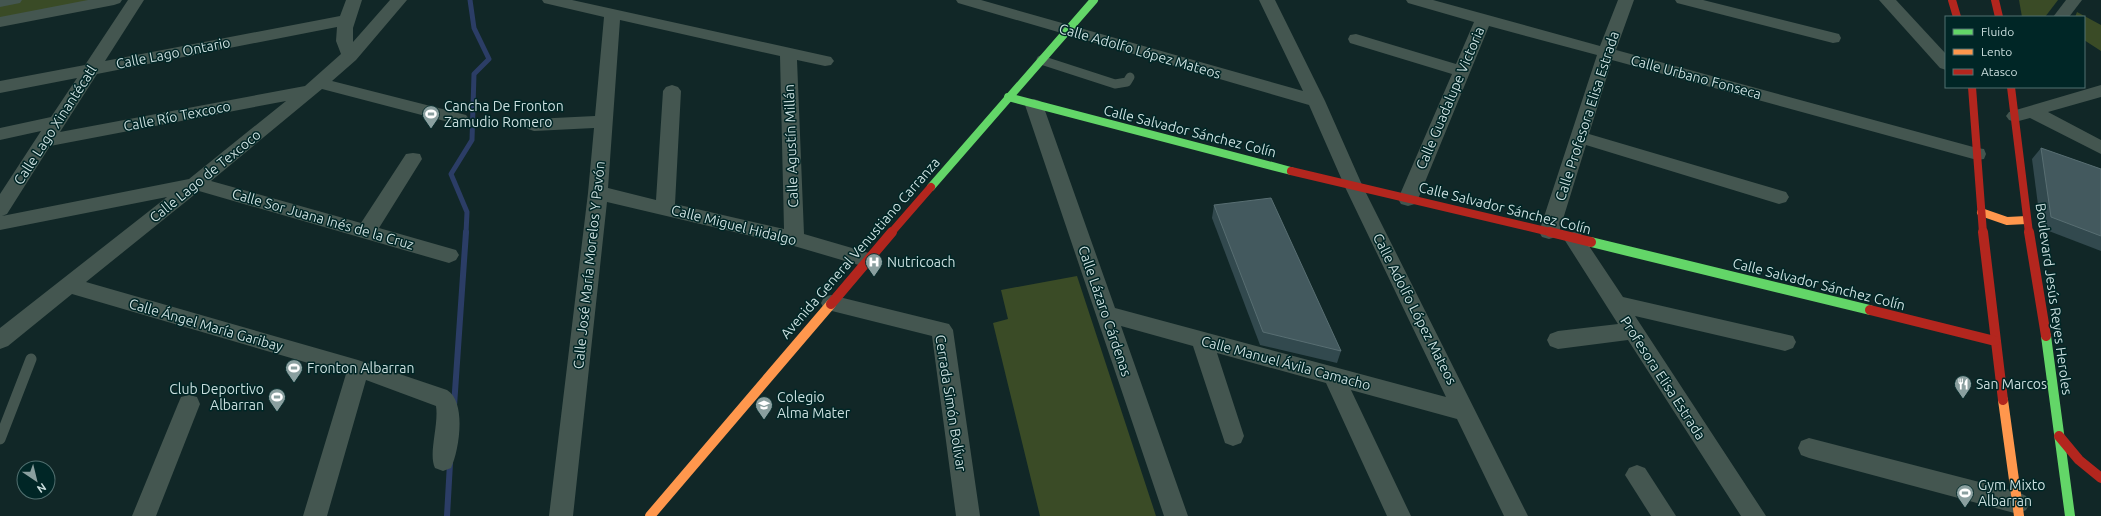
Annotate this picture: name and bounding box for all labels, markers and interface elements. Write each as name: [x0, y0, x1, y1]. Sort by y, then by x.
legend: [1945, 16, 2085, 88]
street label: Calle Adolfo López Mateos: [1057, 20, 1223, 82]
street label: Calle Guadalupe Victoria: [1413, 24, 1487, 172]
text: Fluido: [1981, 25, 2014, 38]
street label: Calle Profesora Elisa Estrada: [1552, 29, 1622, 203]
street label: Calle Lago Ontario: [114, 34, 232, 72]
text: Lento: [1981, 45, 2012, 58]
street label: Calle Urbano Fonseca: [1629, 52, 1763, 102]
street label: Calle Lago Xinantécatl: [10, 62, 100, 188]
text: Atasco: [1981, 65, 2017, 78]
street label: Calle Agustín Millán: [781, 84, 801, 208]
street label: Calle Río Texcoco: [122, 98, 232, 134]
place label: Cancha De Fronton Zamudio Romero: [444, 98, 564, 130]
street label: Calle Salvador Sánchez Colín: [1102, 102, 1278, 160]
sports icon: Cancha De Fronton Zamudio Romero: [421, 104, 441, 129]
street label: Calle Lago de Texcoco: [146, 126, 264, 226]
street label: Avenida General Venustiano Carranza: [777, 154, 943, 342]
street label: Calle José María Morelos Y Pavón: [570, 160, 608, 370]
street label: Calle Salvador Sánchez Colín: [1417, 179, 1593, 237]
street label: Calle Sor Juana Inés de la Cruz: [230, 185, 416, 253]
street label: Calle Miguel Hidalgo: [670, 202, 798, 248]
street label: Boulevard Jesús Reyes Heroles: [2033, 202, 2075, 396]
street label: Calle Adolfo López Mateos: [1370, 231, 1460, 387]
street label: Calle Lázaro Cárdenas: [1075, 244, 1135, 378]
hospital icon: Nutricoach: [864, 252, 884, 277]
place label: Nutricoach: [887, 254, 956, 270]
street label: Calle Salvador Sánchez Colín: [1731, 255, 1907, 313]
street label: Calle Ángel María Garibay: [127, 294, 285, 355]
street label: Profesora Elisa Estrada: [1617, 313, 1709, 443]
street label: Calle Manuel Ávila Camacho: [1199, 332, 1373, 393]
street label: Cerrada Simón Bolívar: [932, 333, 970, 473]
sports icon: Fronton Albarran: [284, 358, 304, 383]
place label: Fronton Albarran: [307, 360, 414, 376]
restaurant icon: San Marcos: [1953, 374, 1973, 399]
place label: San Marcos: [1976, 376, 2047, 392]
place label: Club Deportivo Albarran: [169, 381, 264, 413]
sports icon: Club Deportivo Albarran: [267, 387, 287, 412]
place label: Colegio Alma Mater: [777, 389, 851, 421]
school or university icon: Colegio Alma Mater: [754, 395, 774, 420]
north arrow: [16, 460, 56, 500]
place label: Gym Mixto Albarran: [1978, 477, 2046, 509]
text: N: [35, 481, 49, 495]
sports icon: Gym Mixto Albarran: [1955, 483, 1975, 508]

